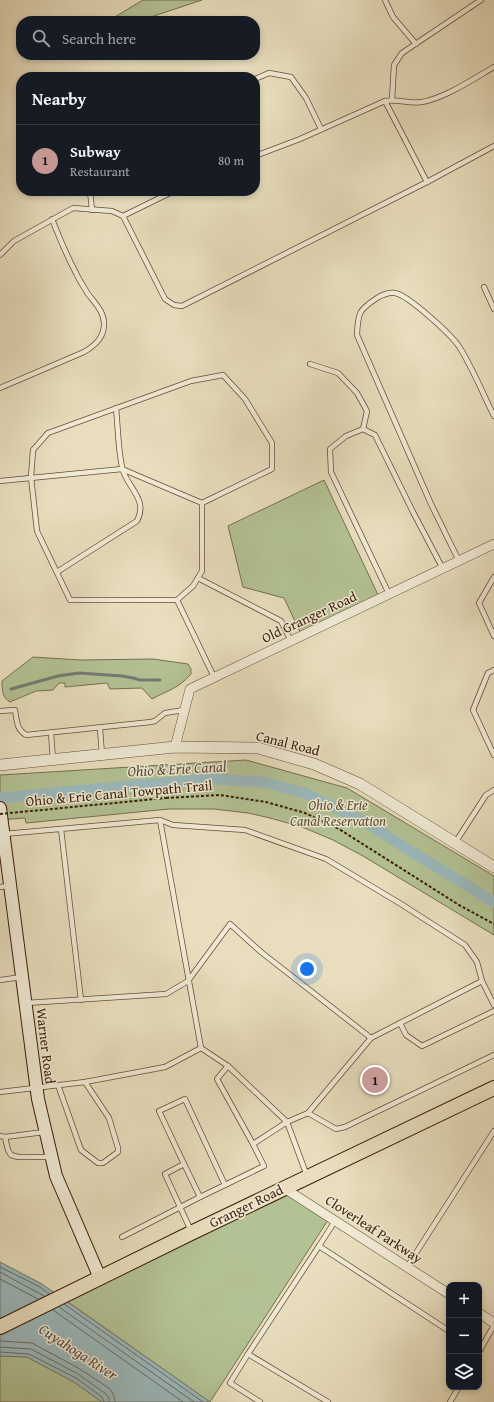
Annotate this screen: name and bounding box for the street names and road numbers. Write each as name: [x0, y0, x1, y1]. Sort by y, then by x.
street label: Old Granger Road: [258, 586, 360, 648]
street label: Canal Road: [254, 725, 322, 761]
street label: Ohio & Erie Canal Towpath Trail: [25, 775, 213, 811]
street label: Warner Road: [31, 1007, 61, 1086]
street label: Granger Road: [206, 1179, 287, 1233]
street label: Cloverleaf Parkway: [321, 1190, 427, 1268]

